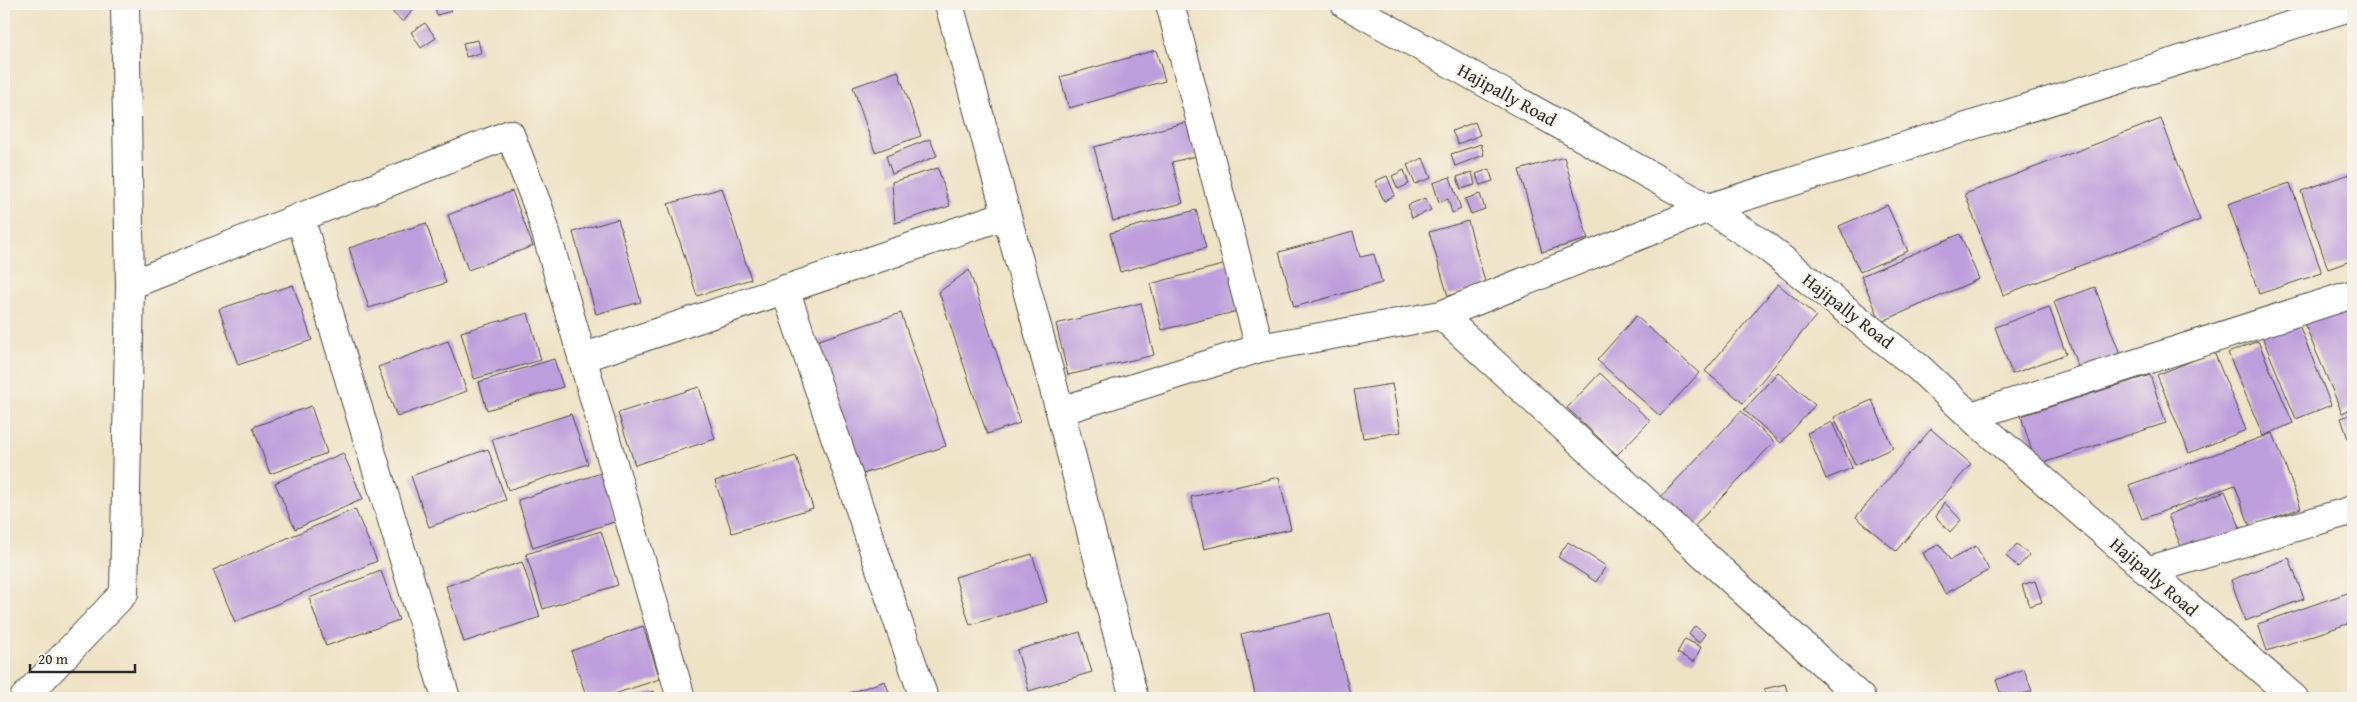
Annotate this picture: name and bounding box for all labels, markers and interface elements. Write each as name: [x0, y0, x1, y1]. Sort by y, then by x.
street label: Hajipally Road: [1453, 56, 1562, 133]
street label: Hajipally Road: [1797, 266, 1900, 355]
street label: Hajipally Road: [2104, 531, 2205, 623]
scale bar: [30, 642, 135, 674]
text: 20 m: [38, 648, 69, 669]

